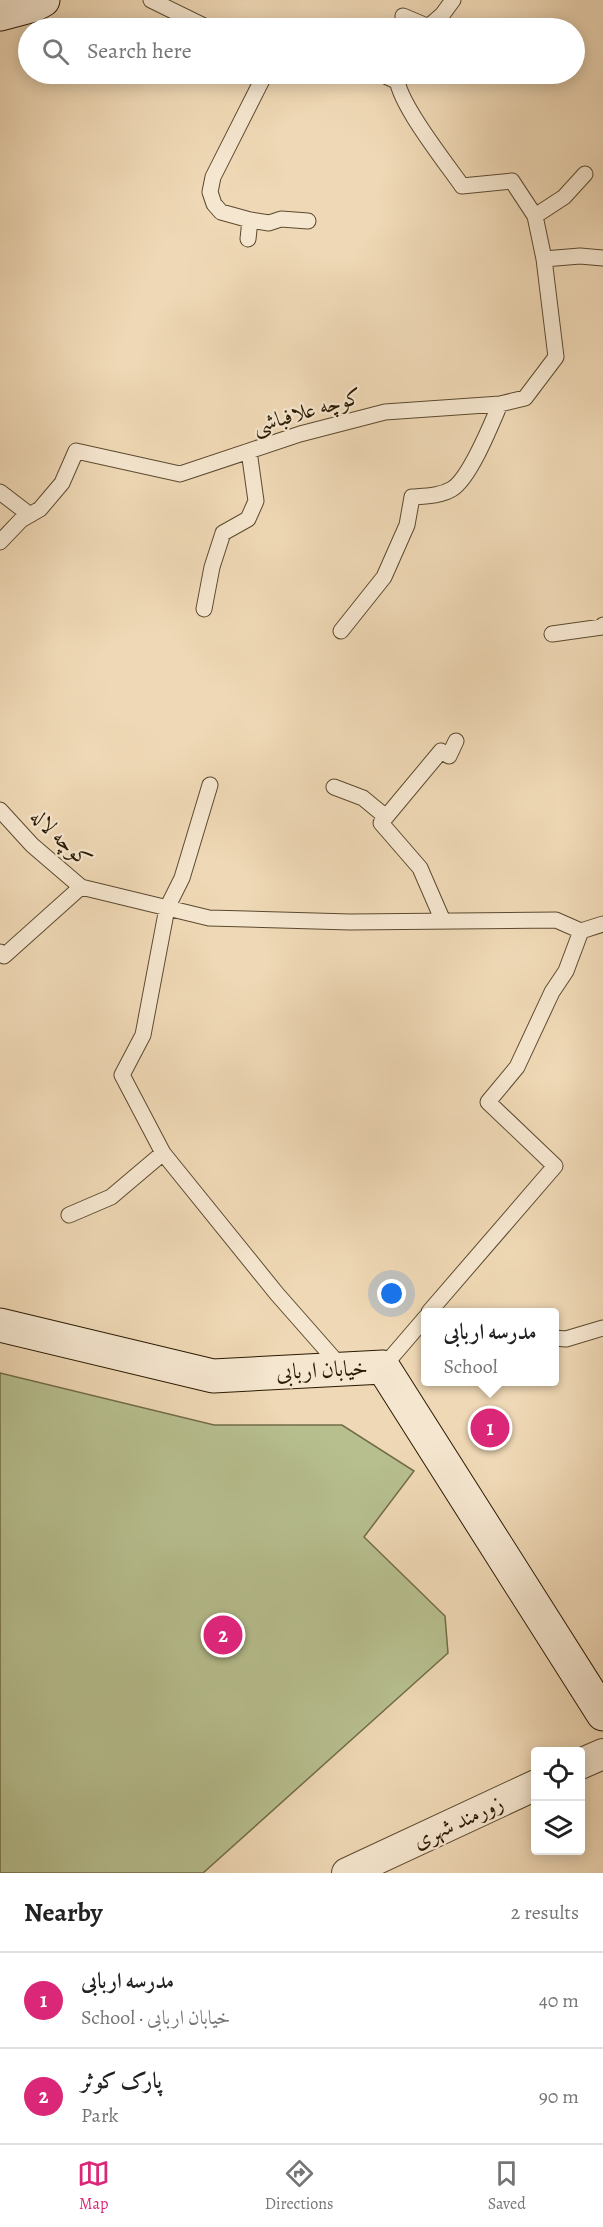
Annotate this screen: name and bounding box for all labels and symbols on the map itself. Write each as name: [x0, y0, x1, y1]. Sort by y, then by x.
street label: کوچه علافباشی: [249, 381, 365, 441]
street label: کوچه لاله: [24, 802, 98, 874]
your location: [377, 1279, 406, 1308]
street label: خیابان اربابی: [275, 1353, 369, 1388]
pin: 1: [470, 1406, 510, 1450]
pin: 2: [204, 1612, 242, 1658]
street label: زورمند شهری: [408, 1788, 508, 1856]

